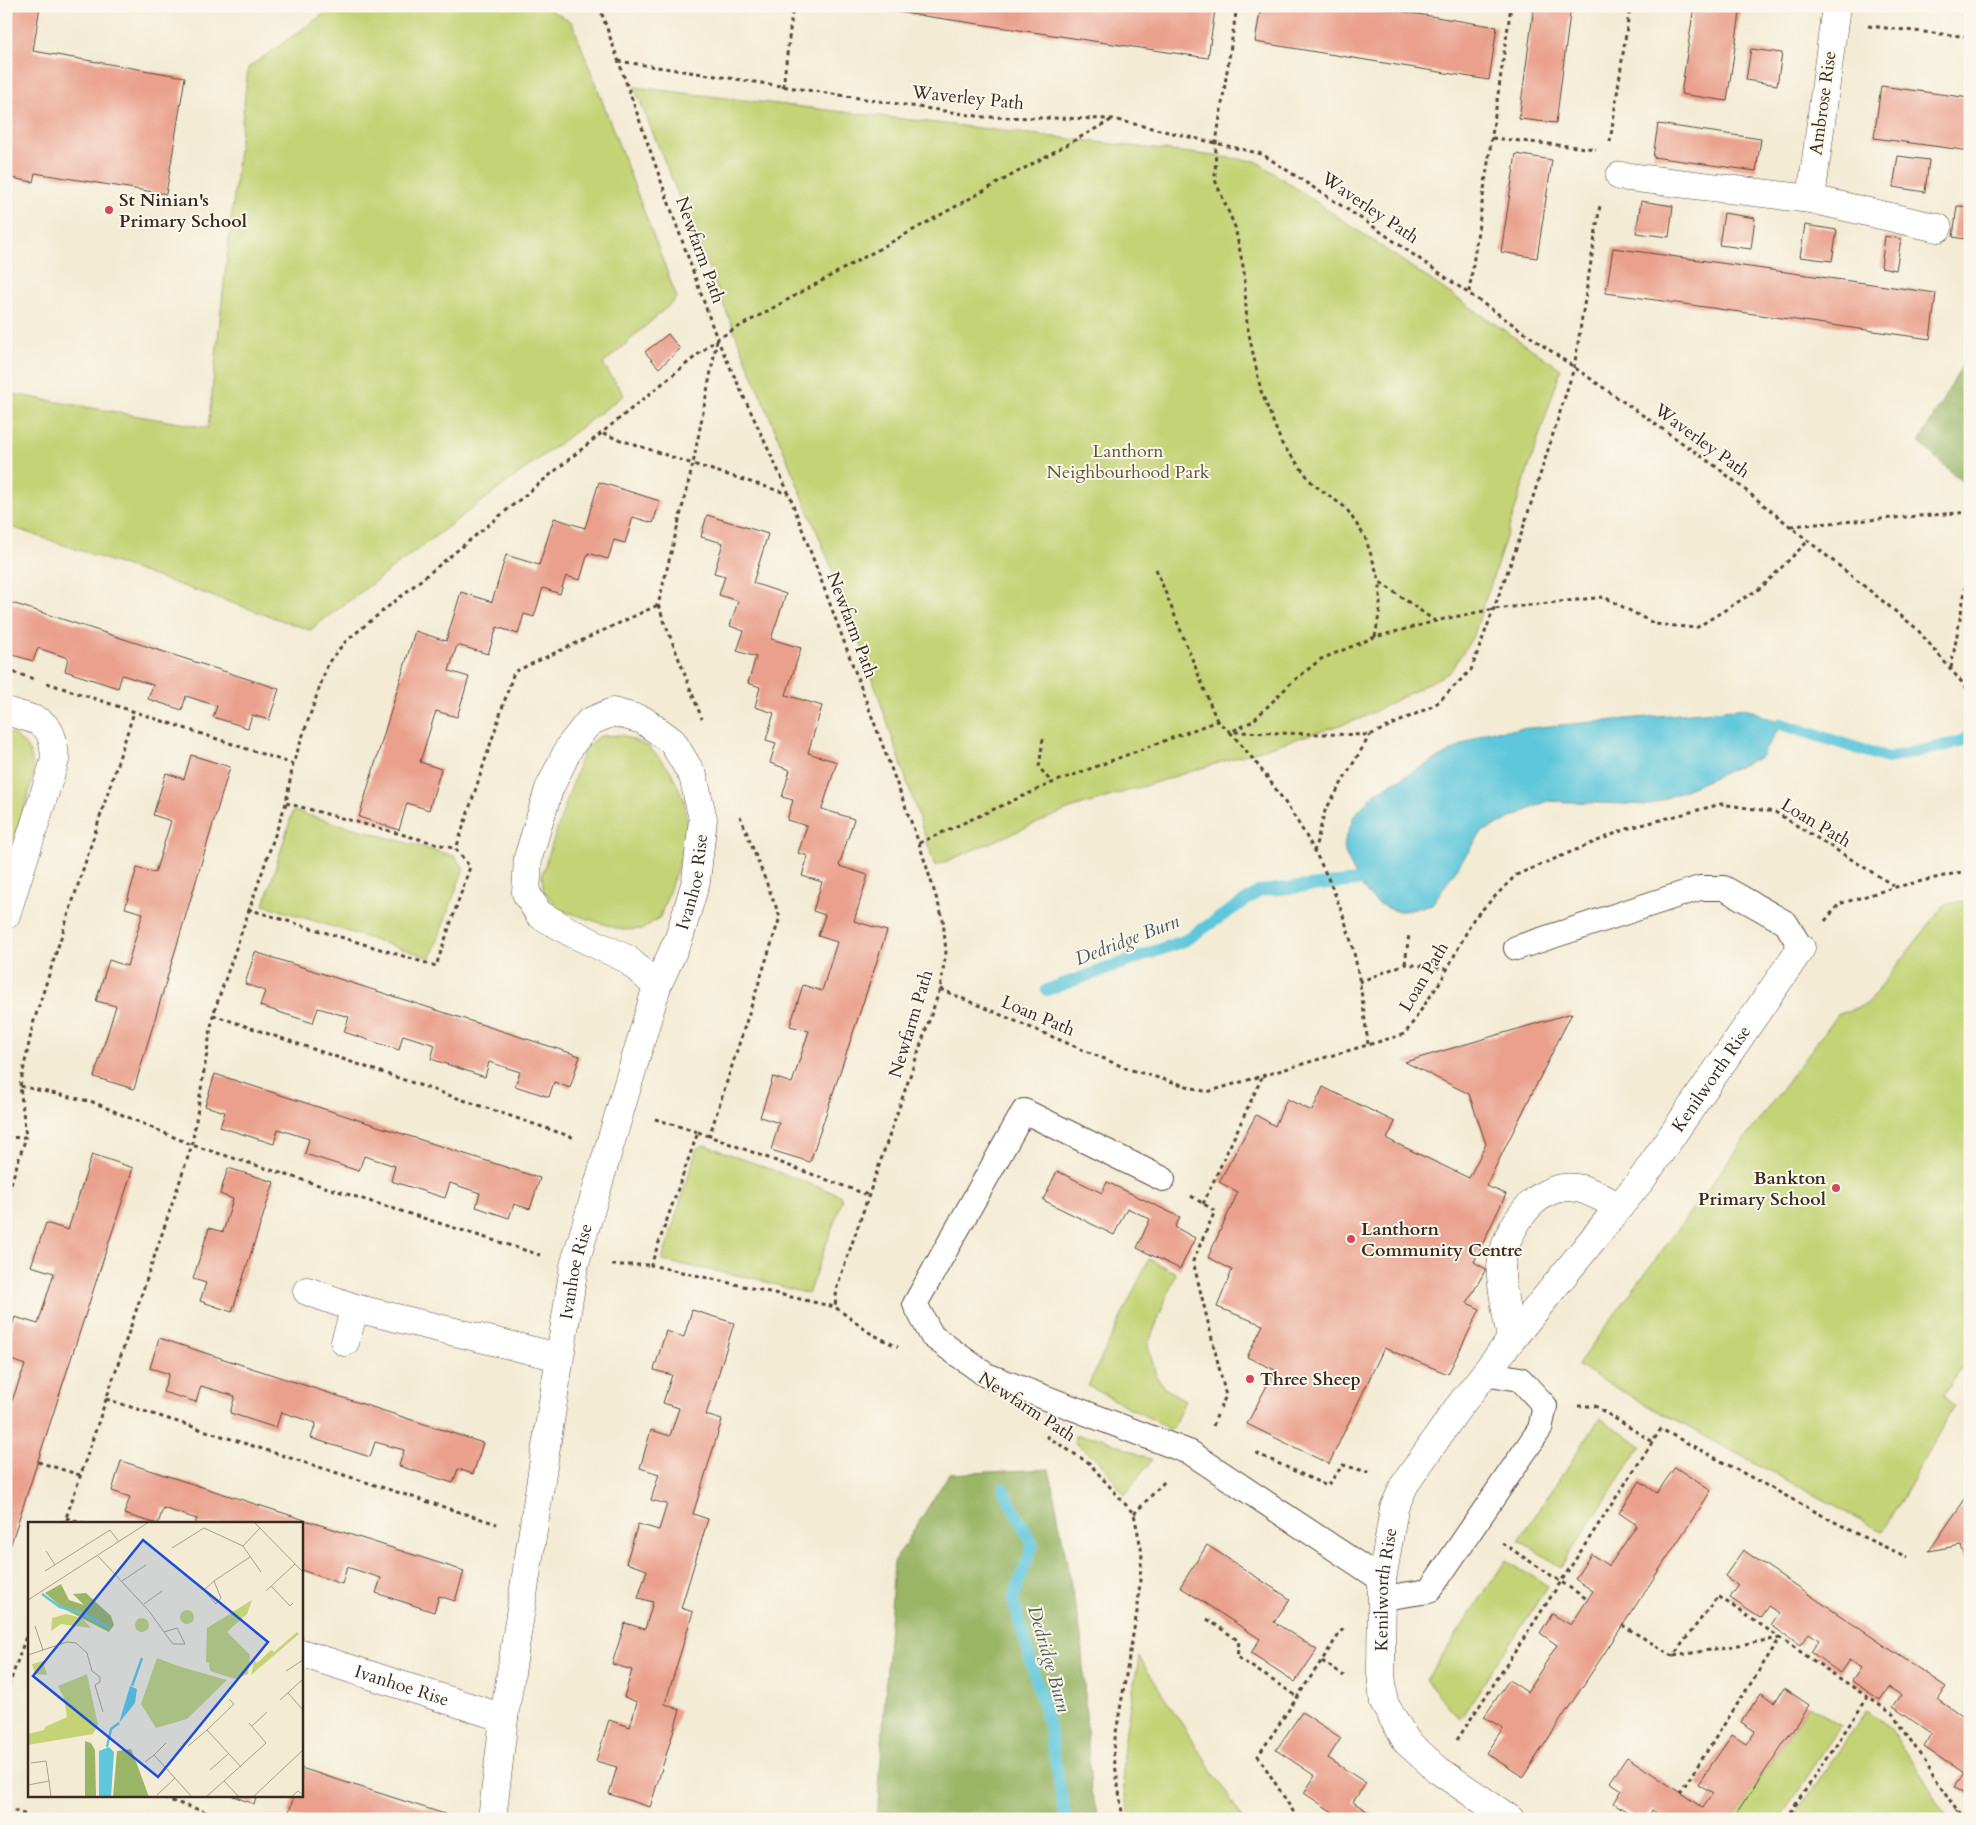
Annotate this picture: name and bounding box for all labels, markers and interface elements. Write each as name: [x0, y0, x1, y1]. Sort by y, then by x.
street label: Ambrose Rise: [1803, 49, 1843, 157]
street label: Waverley Path: [910, 80, 1025, 116]
street label: Waverley Path: [1316, 166, 1424, 250]
place label: St Ninian's Primary School: [119, 188, 247, 234]
street label: Newfarm Path: [669, 193, 731, 307]
marker: St Ninian's Primary School: [103, 204, 115, 216]
street label: Waverley Path: [1648, 397, 1755, 484]
park label: Lanthorn Neighbourhood Park: [1047, 439, 1210, 485]
street label: Newfarm Path: [820, 568, 884, 682]
street label: Loan Path: [1776, 792, 1856, 854]
street label: Ivanhoe Rise: [670, 832, 714, 933]
water label: Dedridge Burn: [1071, 908, 1184, 972]
street label: Loan Path: [1393, 937, 1455, 1017]
street label: Newfarm Path: [883, 967, 939, 1081]
street label: Loan Path: [997, 989, 1079, 1043]
street label: Kenilworth Rise: [1665, 1020, 1757, 1137]
place label: Bankton Primary School: [1698, 1166, 1826, 1212]
marker: Bankton Primary School: [1830, 1182, 1842, 1194]
place label: Lanthorn Community Centre: [1361, 1217, 1523, 1263]
street label: Ivanhoe Rise: [553, 1220, 598, 1321]
marker: Lanthorn Community Centre: [1345, 1233, 1357, 1245]
street label: Newfarm Path: [973, 1366, 1081, 1448]
place label: Three Sheep: [1260, 1367, 1361, 1392]
marker: Three Sheep: [1244, 1373, 1256, 1385]
inset map: [28, 1522, 302, 1798]
street label: Kenilworth Rise: [1369, 1526, 1403, 1652]
water label: Dedridge Burn: [1021, 1603, 1077, 1716]
street label: Ivanhoe Rise: [352, 1659, 452, 1712]

